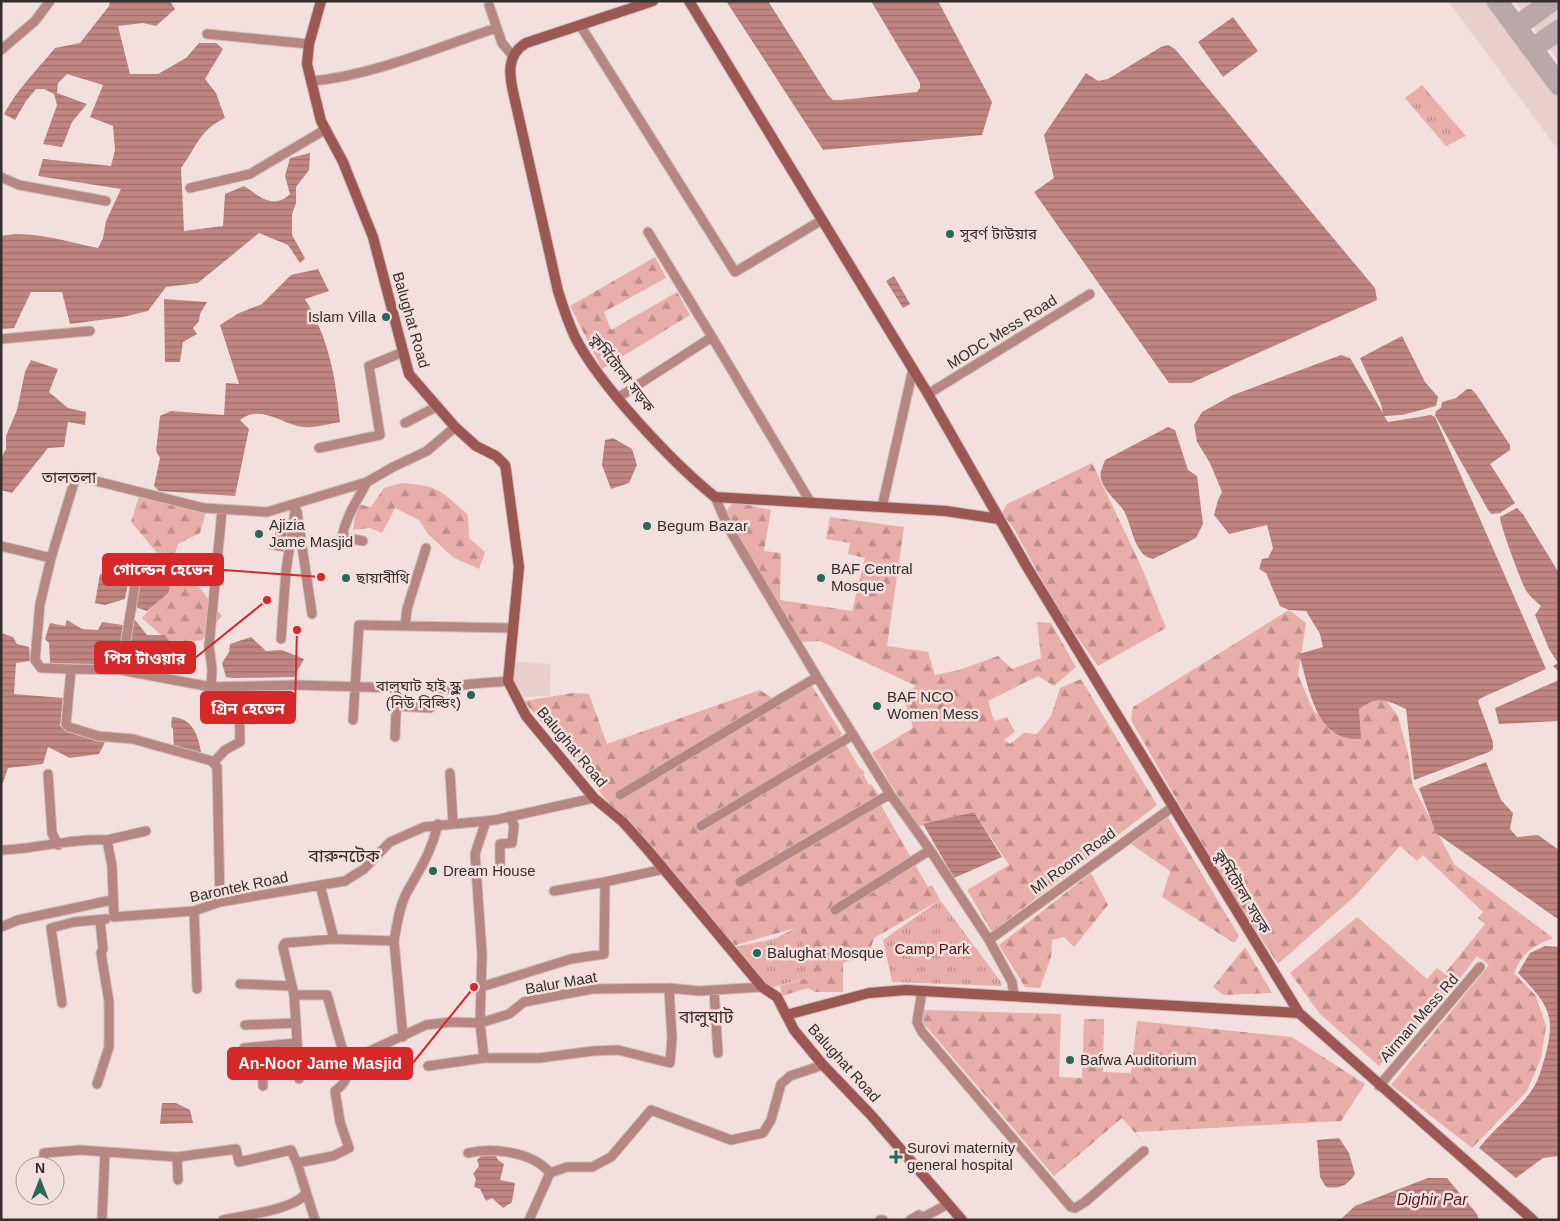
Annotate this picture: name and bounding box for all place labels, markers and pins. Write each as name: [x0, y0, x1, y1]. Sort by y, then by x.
place label: সুবর্ণ টাউয়ার: [959, 225, 1038, 243]
marker: সুবর্ণ টাউয়ার: [944, 228, 956, 240]
place label: Islam Villa: [308, 308, 377, 325]
marker: Islam Villa: [380, 311, 392, 323]
place label: Ajizia Jame Masjid: [269, 516, 353, 550]
place label: Begum Bazar: [657, 517, 748, 534]
marker: Begum Bazar: [641, 520, 653, 532]
marker: Ajizia Jame Masjid: [253, 528, 265, 540]
callout: গোল্ডেন হেভেন: [103, 554, 223, 585]
place label: BAF Central Mosque: [831, 560, 913, 594]
place label: ছায়াবীথি: [355, 569, 409, 586]
marker: ছায়াবীথি: [340, 572, 352, 584]
marker: BAF Central Mosque: [815, 572, 827, 584]
callout: পিস টাওয়ার: [95, 642, 195, 673]
place label: বালুঘাট হাই স্কুল (নিউ বিল্ডিং): [375, 677, 461, 711]
place label: BAF NCO Women Mess: [887, 688, 978, 722]
marker: বালুঘাট হাই স্কুল (নিউ বিল্ডিং): [465, 689, 477, 701]
callout: গ্রিন হেভেন: [201, 692, 295, 723]
marker: BAF NCO Women Mess: [871, 700, 883, 712]
place label: Dream House: [443, 862, 536, 879]
marker: Dream House: [427, 865, 439, 877]
place label: Balughat Mosque: [767, 944, 884, 961]
marker: Balughat Mosque: [751, 947, 763, 959]
callout: An-Noor Jame Masjid: [228, 1048, 412, 1079]
place label: Bafwa Auditorium: [1080, 1051, 1197, 1068]
marker: Bafwa Auditorium: [1064, 1054, 1076, 1066]
place label: Surovi maternity general hospital: [907, 1139, 1016, 1173]
marker: Surovi maternity general hospital: [889, 1150, 903, 1164]

